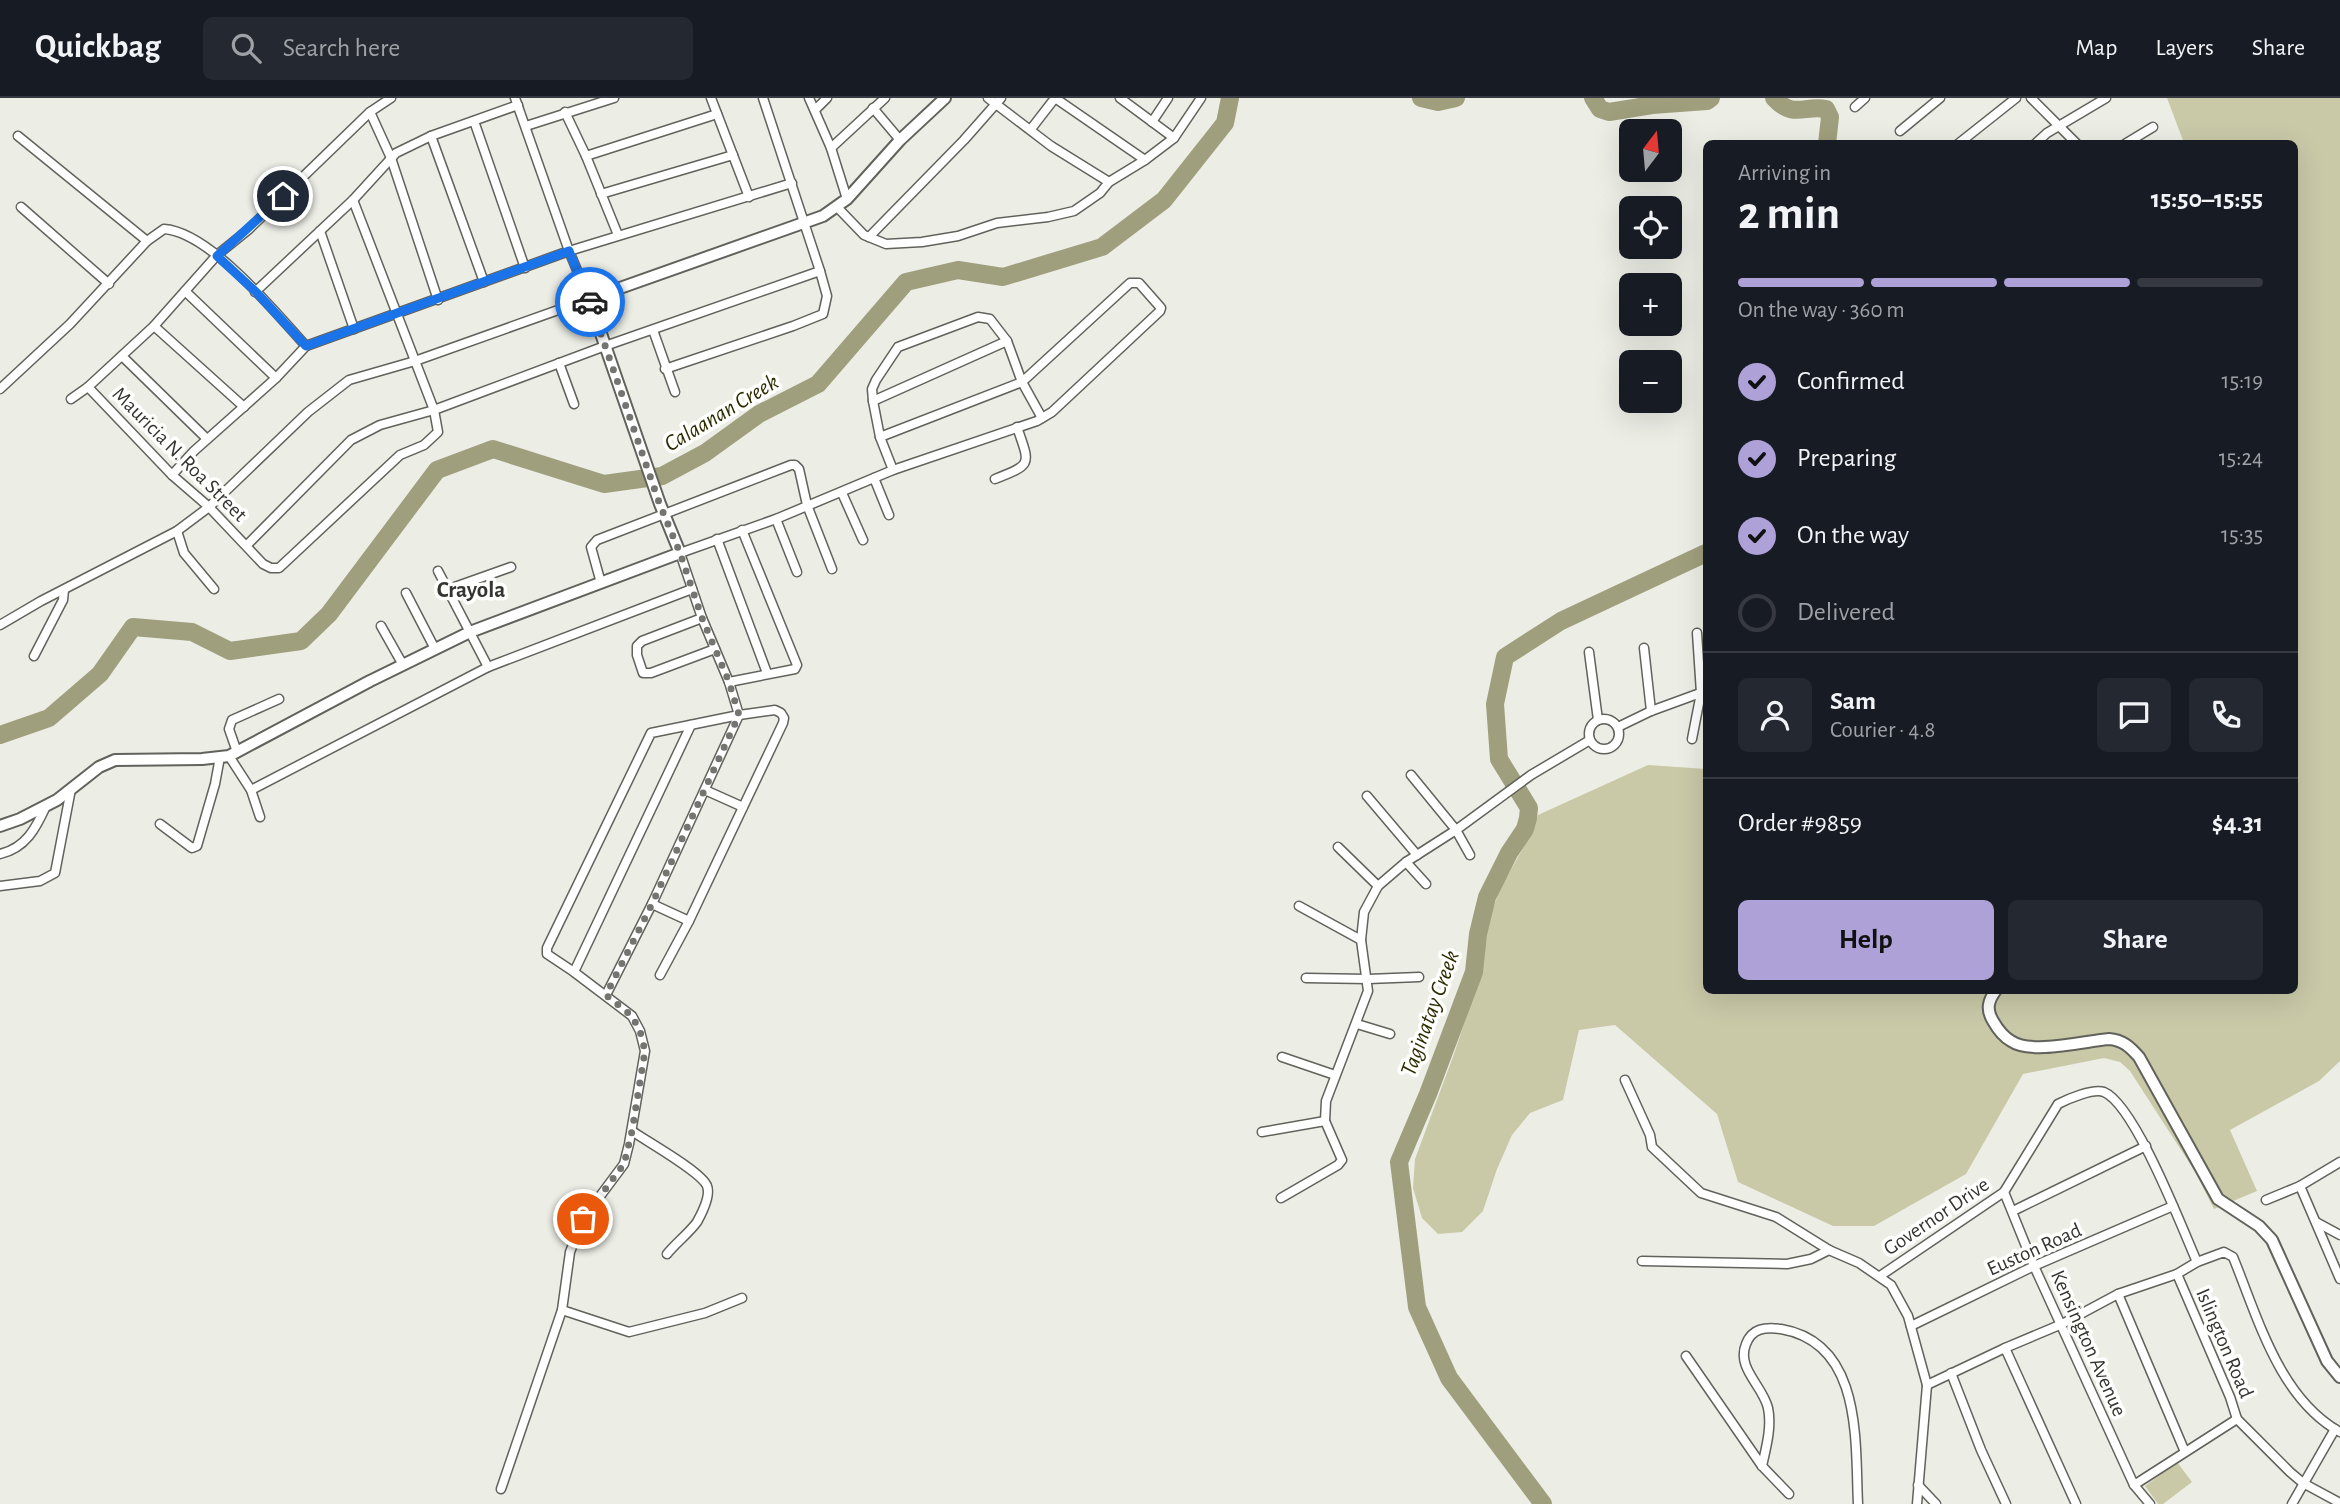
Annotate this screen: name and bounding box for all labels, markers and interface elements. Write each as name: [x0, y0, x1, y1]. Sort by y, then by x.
search box: [203, 17, 693, 80]
icon: search: [227, 29, 265, 67]
text: Quickbag: [35, 31, 161, 64]
text: Search here: [283, 35, 400, 61]
text: Map: [2075, 36, 2117, 60]
text: Layers: [2155, 36, 2214, 60]
text: Share: [2252, 36, 2305, 60]
north arrow: [1619, 119, 1682, 182]
map controls: [1619, 119, 1682, 413]
text: Arriving in: [1738, 162, 1831, 185]
pin: [253, 166, 313, 226]
icon: home: [264, 177, 302, 215]
text: 15:50–15:55: [2151, 186, 2263, 212]
text: 2 min: [1738, 191, 1840, 237]
button: locate: [1619, 196, 1682, 259]
courier: [555, 267, 625, 337]
button: +: [1619, 273, 1682, 336]
icon: car: [571, 283, 609, 321]
text: On the way · 360 m: [1738, 299, 1905, 322]
button: −: [1619, 350, 1682, 413]
icon: check: [1738, 363, 1776, 401]
text: Confirmed: [1797, 368, 1905, 394]
water label: Calaanan Creek: [661, 370, 783, 456]
text: 15:19: [2221, 370, 2263, 393]
street label: Mauricia N. Roa Street: [108, 383, 251, 526]
icon: check: [1738, 440, 1776, 478]
text: Preparing: [1797, 445, 1896, 471]
text: 15:24: [2219, 447, 2263, 470]
icon: check: [1738, 517, 1776, 555]
text: On the way: [1797, 522, 1909, 548]
text: 15:35: [2221, 524, 2263, 547]
district label: Crayola: [437, 579, 505, 602]
text: Delivered: [1797, 599, 1895, 625]
button: person: [1738, 678, 1812, 752]
button: chat: [2097, 678, 2171, 752]
button: phone: [2189, 678, 2263, 752]
text: Sam: [1830, 688, 1876, 714]
text: Courier · 4.8: [1830, 719, 1935, 742]
text: Order #9859: [1738, 810, 1862, 836]
text: $4.31: [2212, 810, 2263, 836]
button: Help: [1738, 900, 1994, 980]
button: Share: [2008, 900, 2263, 980]
water label: Taginatay Creek: [1397, 947, 1464, 1079]
street label: Governor Drive: [1880, 1174, 1993, 1259]
pin: [553, 1189, 613, 1249]
icon: bag: [564, 1200, 602, 1238]
street label: Euston Road: [1984, 1219, 2085, 1280]
street label: Kensington Avenue: [2047, 1267, 2130, 1419]
street label: Islington Road: [2192, 1285, 2257, 1401]

